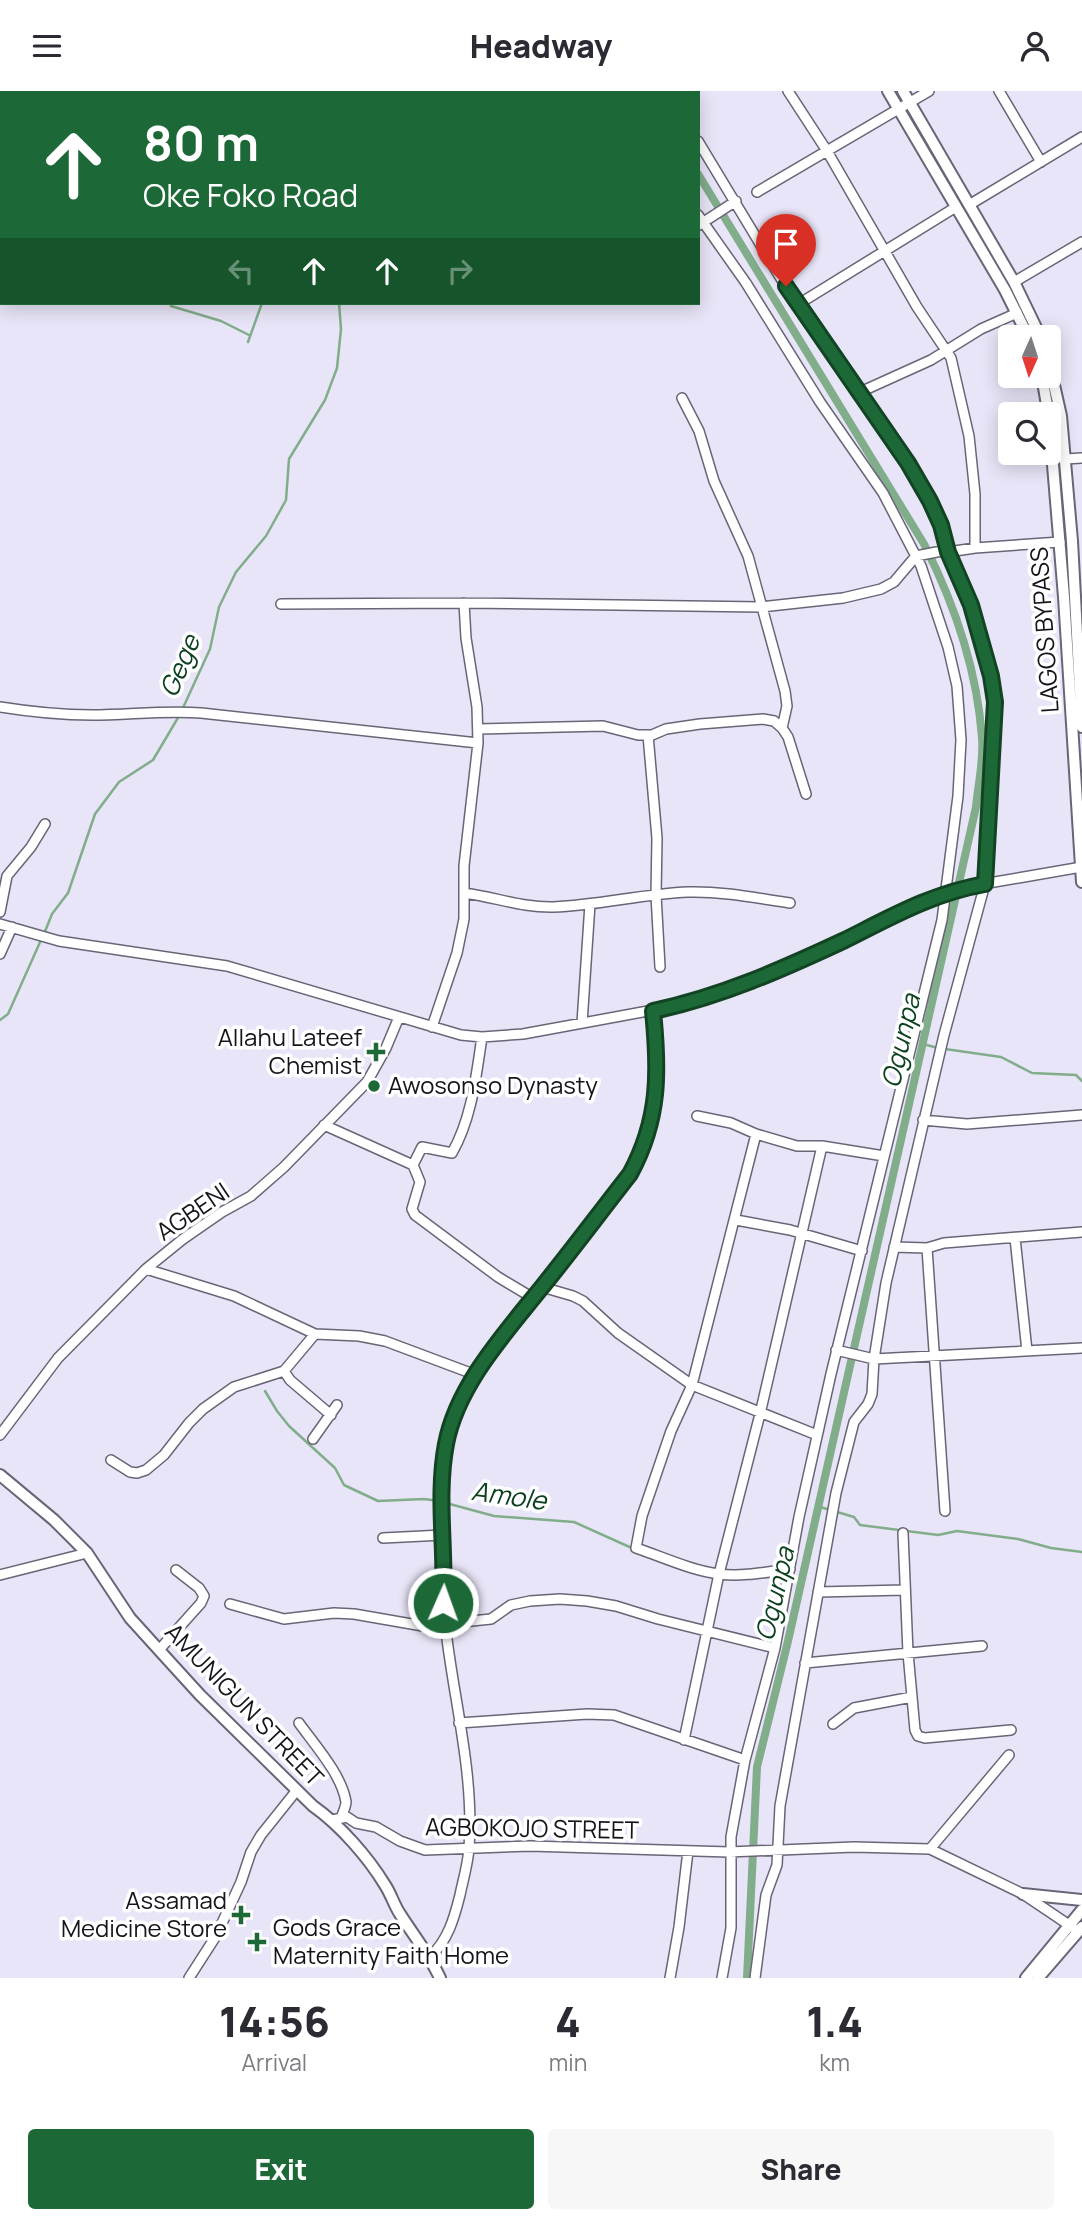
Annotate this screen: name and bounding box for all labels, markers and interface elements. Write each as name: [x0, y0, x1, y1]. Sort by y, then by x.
text: Headway: [470, 24, 612, 68]
icon: menu: [28, 27, 66, 65]
icon: person: [1016, 27, 1054, 65]
text: 80 m: [143, 109, 259, 176]
icon: ahead: [28, 119, 119, 210]
text: Oke Foko Road: [143, 173, 358, 217]
pin: [756, 214, 816, 286]
icon: arrive: [767, 225, 805, 263]
icon: left: [222, 252, 260, 290]
icon: ahead: [295, 252, 333, 290]
icon: ahead: [368, 252, 406, 290]
icon: right: [441, 252, 479, 290]
north arrow: [998, 325, 1060, 389]
map controls: [998, 325, 1061, 465]
button: search: [998, 402, 1061, 465]
street label: LAGOS BYPASS: [1021, 546, 1066, 714]
water label: Gege: [150, 627, 209, 702]
water label: Ogunpa: [872, 989, 929, 1091]
place label: Allahu Lateef Chemist: [218, 1020, 362, 1081]
marker: Allahu Lateef Chemist: [368, 1044, 384, 1060]
place label: Awosonso Dynasty: [388, 1068, 598, 1101]
marker: Awosonso Dynasty: [366, 1078, 382, 1094]
street label: AGBENI: [149, 1174, 235, 1247]
water label: Amole: [469, 1472, 551, 1518]
water label: Ogunpa: [746, 1542, 803, 1644]
position arrow: [406, 1566, 480, 1640]
street label: AMUNIGUN STREET: [158, 1615, 332, 1793]
street label: AGBOKOJO STREET: [425, 1809, 640, 1846]
place label: Assamad Medicine Store: [61, 1883, 227, 1944]
marker: Assamad Medicine Store: [233, 1907, 249, 1923]
place label: Gods Grace Maternity Faith Home: [273, 1910, 509, 1971]
marker: Gods Grace Maternity Faith Home: [247, 1932, 267, 1952]
text: 14:56: [219, 1992, 330, 2050]
text: 4: [555, 1992, 581, 2050]
text: 1.4: [806, 1992, 863, 2050]
text: Arrival: [242, 2046, 307, 2078]
text: min: [549, 2046, 587, 2078]
text: km: [819, 2046, 850, 2078]
button: Exit: [28, 2129, 534, 2209]
button: Share: [548, 2129, 1054, 2209]

